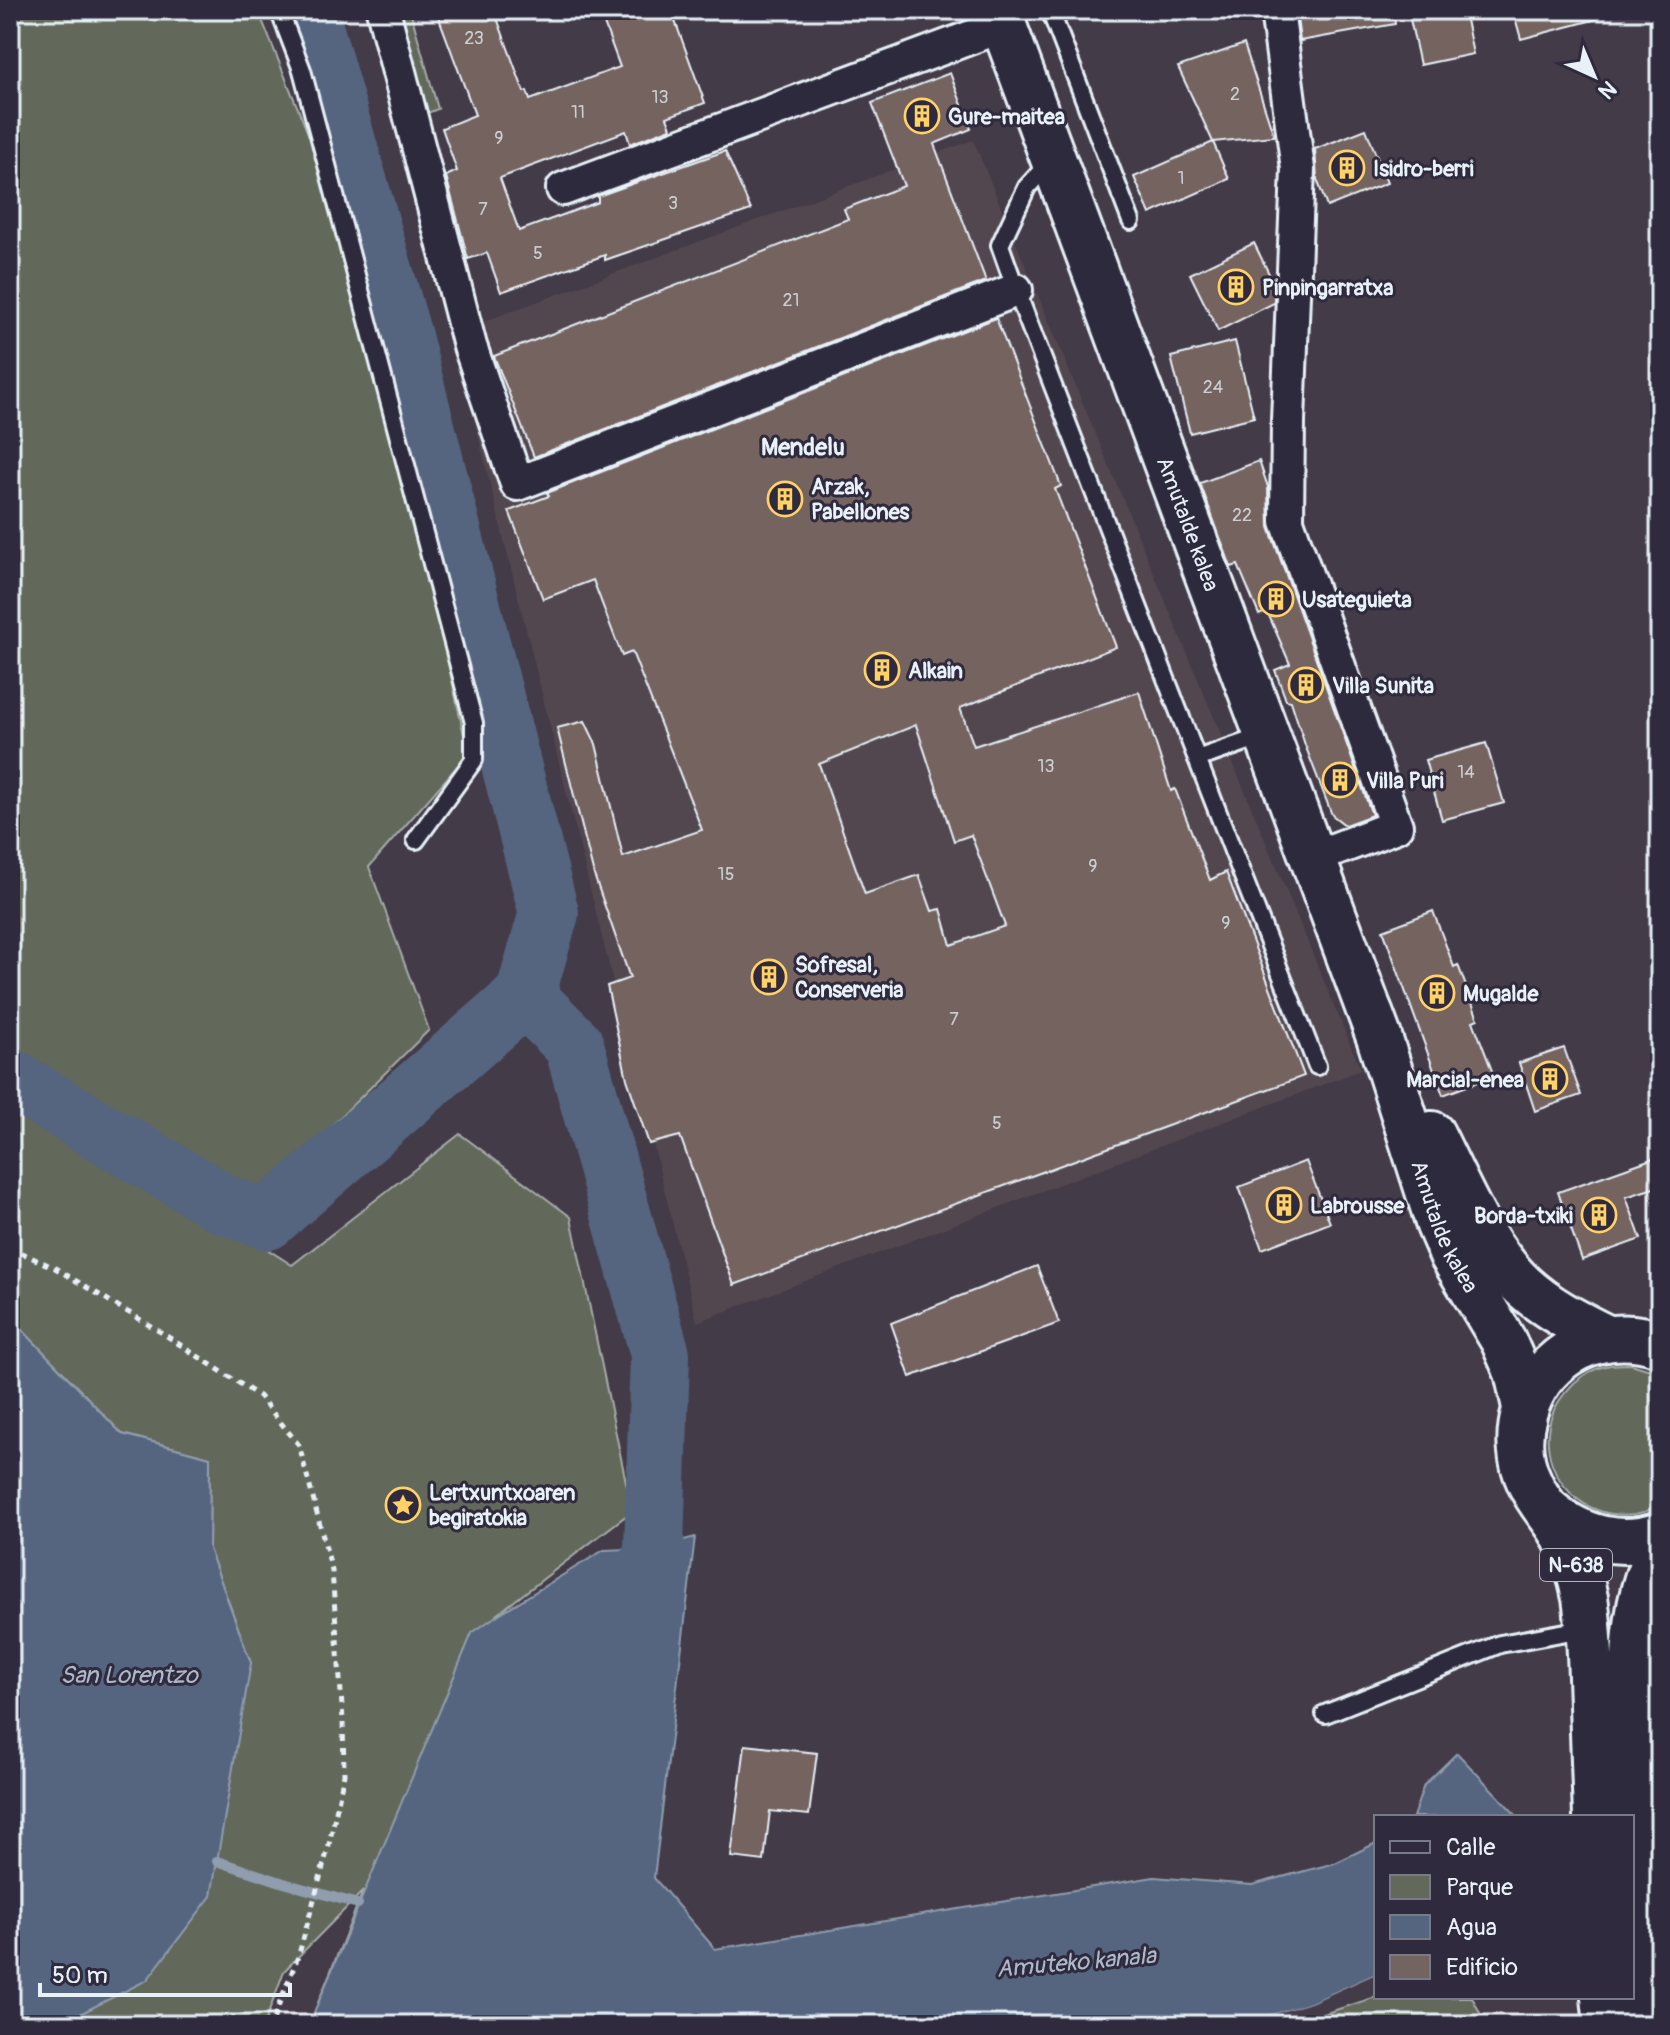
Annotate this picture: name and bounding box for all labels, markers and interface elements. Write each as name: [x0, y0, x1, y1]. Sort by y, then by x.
house number: 23: [464, 27, 484, 50]
north arrow: [1554, 36, 1634, 116]
text: N: [1592, 74, 1622, 105]
house number: 2: [1230, 83, 1240, 106]
house number: 13: [651, 86, 669, 109]
building icon: Gure-maitea: [903, 97, 941, 135]
house number: 11: [571, 101, 585, 124]
place label: Gure-maitea: [948, 103, 1065, 131]
house number: 9: [494, 127, 504, 150]
building icon: Isidro-berri: [1328, 149, 1366, 187]
place label: Isidro-berri: [1373, 155, 1474, 183]
house number: 1: [1177, 167, 1185, 190]
house number: 3: [668, 192, 678, 215]
house number: 7: [478, 198, 488, 221]
house number: 5: [533, 242, 543, 265]
building icon: Pinpingarratxa: [1217, 268, 1255, 306]
place label: Pinpingarratxa: [1262, 274, 1394, 302]
house number: 21: [782, 289, 800, 312]
house number: 24: [1203, 376, 1224, 399]
district label: Mendelu: [761, 433, 845, 462]
street label: Amutalde kalea: [1150, 453, 1225, 595]
place label: Arzak, Pabellones: [811, 473, 910, 526]
building icon: Arzak, Pabellones: [766, 480, 804, 518]
house number: 22: [1232, 504, 1252, 527]
building icon: Usateguieta: [1257, 580, 1295, 618]
place label: Usateguieta: [1302, 586, 1412, 614]
building icon: Alkain: [863, 651, 901, 689]
place label: Alkain: [908, 657, 963, 685]
building icon: Villa Sunita: [1287, 666, 1325, 704]
place label: Villa Sunita: [1332, 672, 1434, 700]
house number: 13: [1037, 755, 1055, 778]
building icon: Villa Puri: [1321, 761, 1359, 799]
house number: 14: [1457, 761, 1475, 784]
place label: Villa Puri: [1366, 767, 1444, 795]
house number: 9: [1088, 855, 1098, 878]
house number: 15: [718, 863, 734, 886]
house number: 9: [1221, 912, 1231, 935]
place label: Sofresal, Conserveria: [795, 951, 903, 1004]
building icon: Sofresal, Conserveria: [750, 958, 788, 996]
building icon: Mugalde: [1418, 974, 1456, 1012]
place label: Mugalde: [1463, 980, 1539, 1008]
house number: 7: [949, 1008, 959, 1031]
building icon: Marcial-enea: [1531, 1060, 1569, 1098]
place label: Marcial-enea: [1406, 1066, 1524, 1094]
house number: 5: [992, 1112, 1002, 1135]
street label: Amutalde kalea: [1404, 1157, 1484, 1298]
building icon: Labrousse: [1265, 1186, 1303, 1224]
place label: Labrousse: [1310, 1192, 1405, 1220]
building icon: Borda-txiki: [1580, 1196, 1618, 1234]
place label: Borda-txiki: [1474, 1202, 1573, 1230]
place label: Lertxuntxoaren begiratokia: [429, 1479, 575, 1532]
place icon: Lertxuntxoaren begiratokia: [384, 1486, 422, 1524]
road number: N-638: [1540, 1549, 1612, 1581]
water label: San Lorentzo: [60, 1661, 200, 1690]
legend: [1374, 1815, 1634, 1999]
text: Calle: [1446, 1833, 1495, 1862]
text: Parque: [1446, 1873, 1513, 1902]
text: Agua: [1446, 1913, 1497, 1942]
water label: Amuteko kanala: [995, 1941, 1159, 1984]
scale bar: [40, 1947, 290, 1997]
text: Edificio: [1446, 1953, 1518, 1982]
text: 50 m: [52, 1961, 108, 1990]

